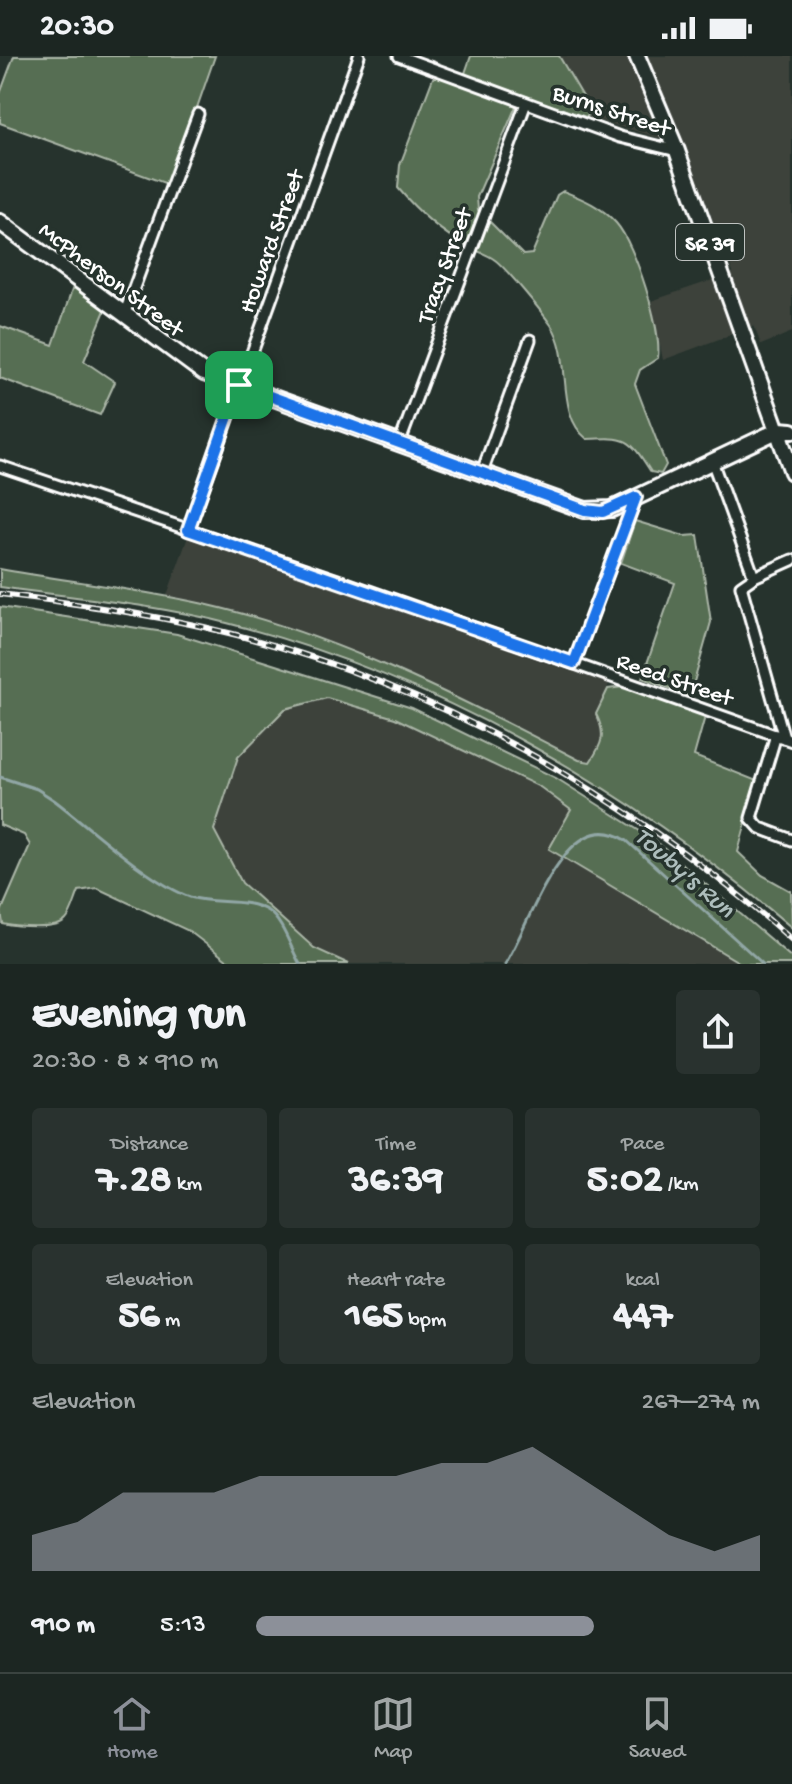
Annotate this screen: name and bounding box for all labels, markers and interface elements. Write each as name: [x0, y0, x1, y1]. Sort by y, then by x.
text: 20:30: [40, 11, 114, 46]
street label: Burns Street: [547, 79, 675, 146]
street label: Howard Street: [234, 165, 313, 318]
street label: Tracy Street: [411, 202, 481, 330]
street label: McPherson Street: [32, 217, 190, 346]
road number: SR 39: [676, 224, 744, 260]
pin: [205, 351, 273, 419]
icon: arrive: [217, 363, 261, 407]
street label: Reed Street: [612, 648, 738, 715]
water label: Touby's Run: [627, 822, 740, 927]
button: share: [676, 990, 760, 1074]
text: Evening run: [32, 991, 245, 1043]
text: 20:30 · 8 × 910 m: [32, 1047, 218, 1078]
text: Distance: [110, 1132, 188, 1158]
text: Time: [376, 1132, 416, 1158]
text: Pace: [621, 1132, 664, 1158]
text: 7.28: [97, 1158, 171, 1205]
text: 36:39: [349, 1158, 443, 1205]
text: 5:02: [587, 1158, 663, 1205]
text: km: [171, 1172, 202, 1198]
text: /km: [663, 1172, 699, 1198]
text: Elevation: [106, 1268, 193, 1294]
text: Heart rate: [347, 1268, 445, 1294]
text: kcal: [625, 1268, 660, 1294]
text: 56: [118, 1294, 160, 1341]
text: 165: [346, 1294, 403, 1341]
text: 447: [613, 1294, 672, 1341]
text: m: [160, 1308, 180, 1334]
text: bpm: [403, 1308, 446, 1334]
text: Elevation: [32, 1388, 135, 1419]
text: 267–274 m: [641, 1388, 760, 1419]
text: 910 m: [32, 1611, 95, 1642]
text: 5:13: [160, 1611, 206, 1642]
tab: Home: [107, 1692, 158, 1766]
tab: Map: [371, 1692, 415, 1766]
tab: Saved: [629, 1692, 685, 1766]

